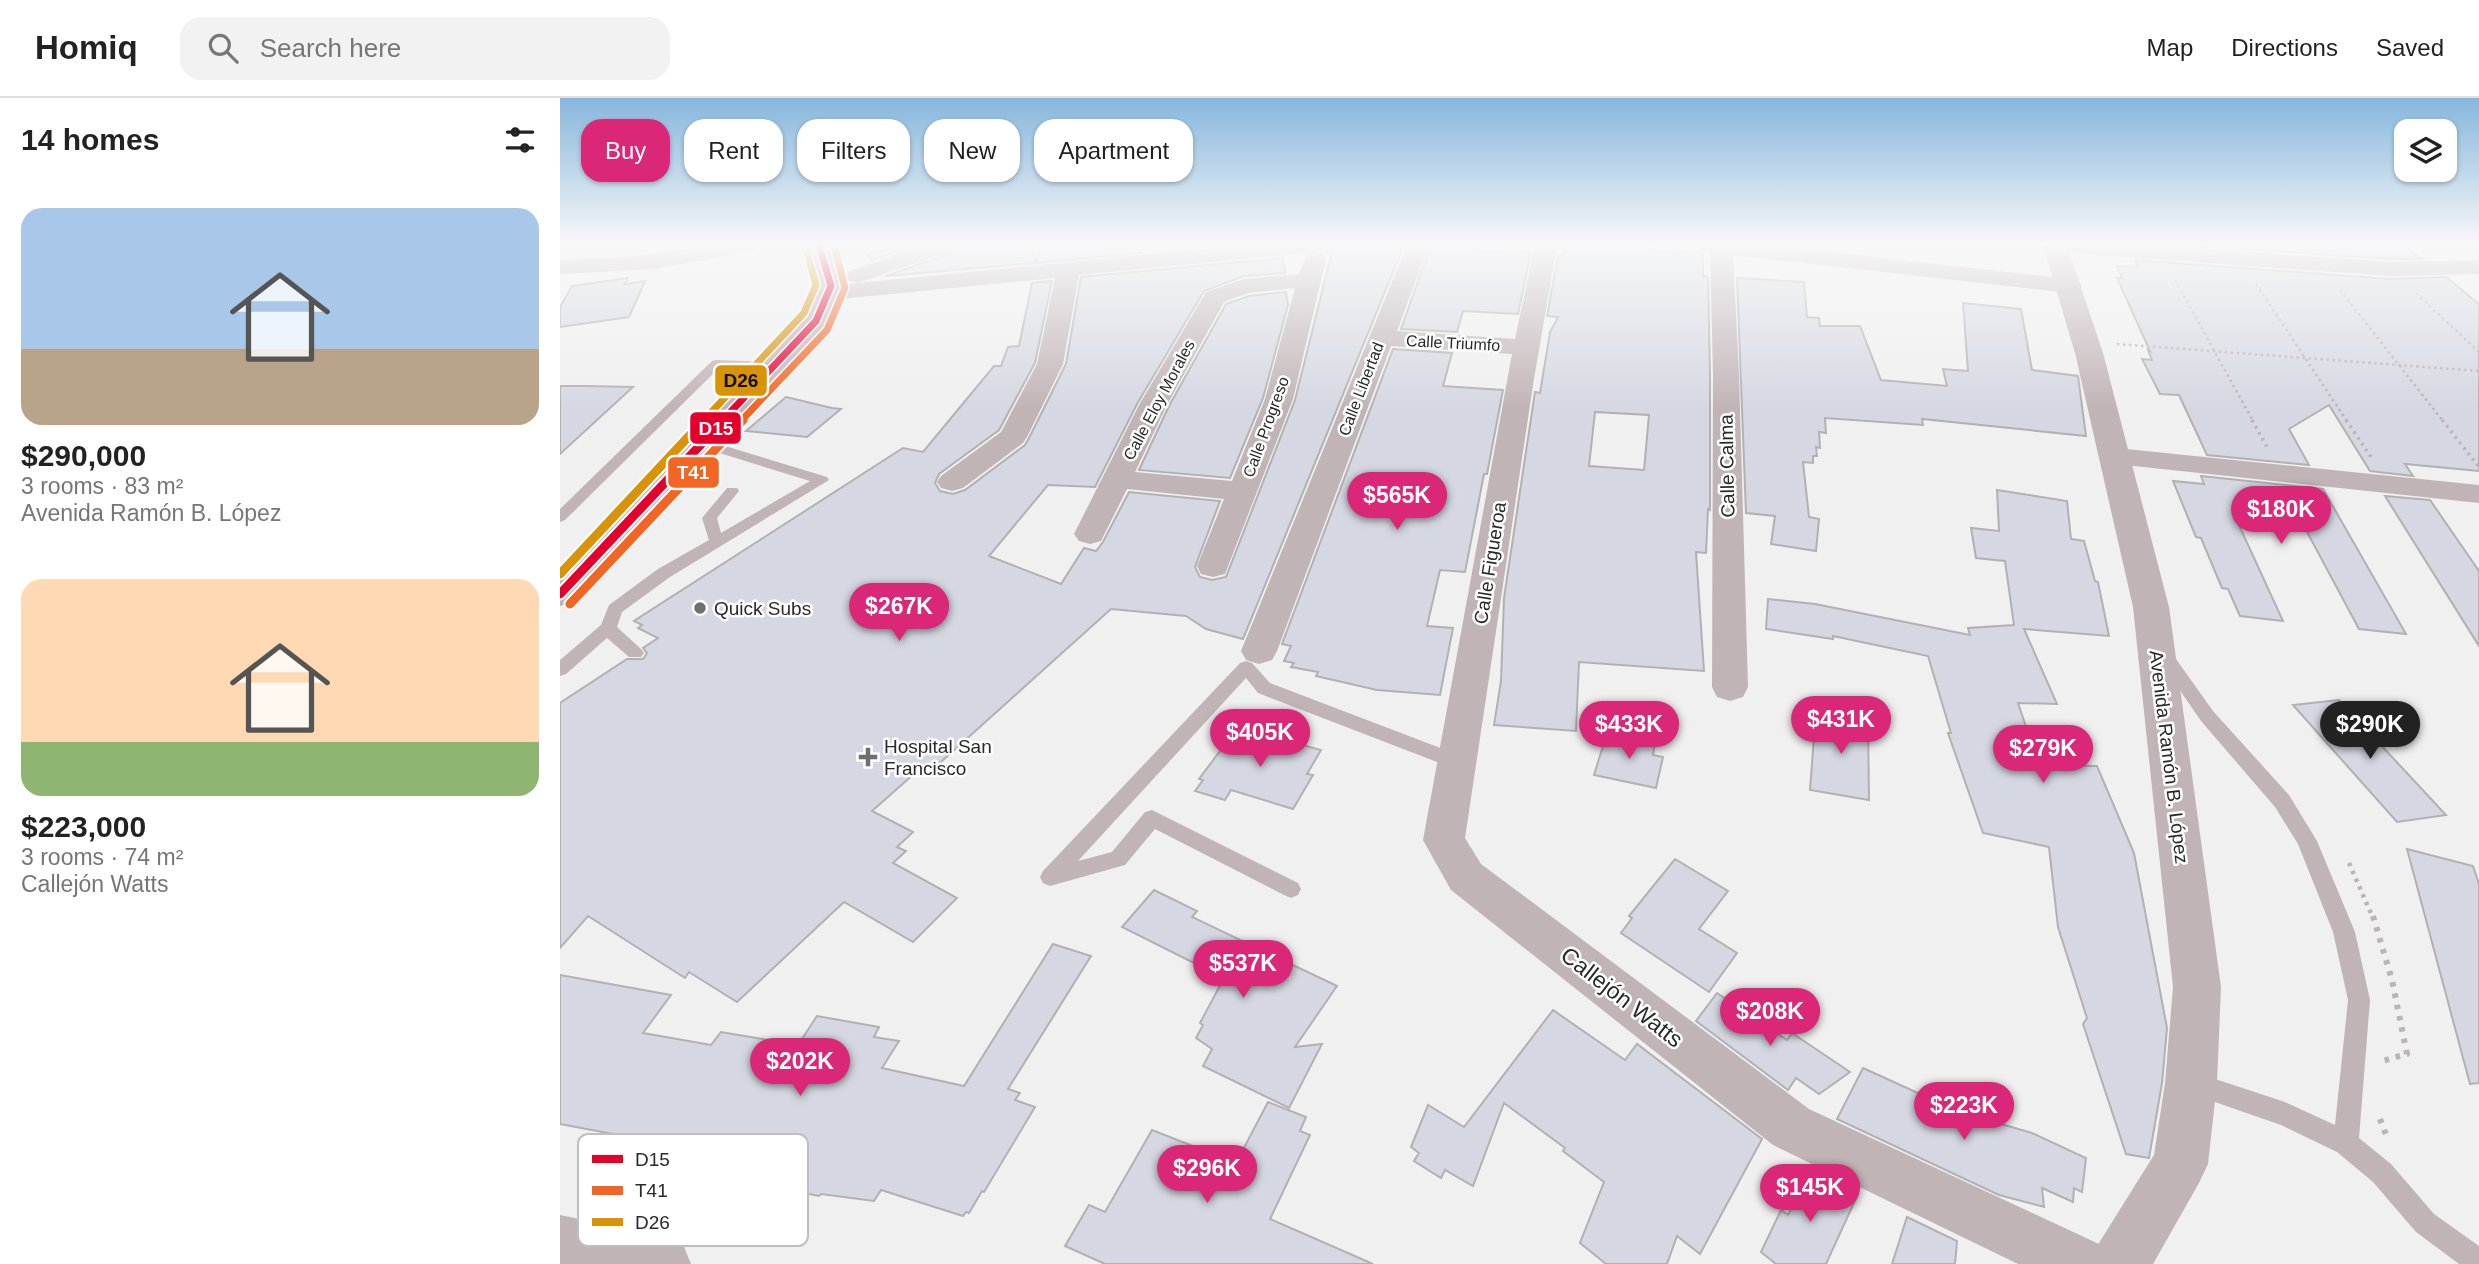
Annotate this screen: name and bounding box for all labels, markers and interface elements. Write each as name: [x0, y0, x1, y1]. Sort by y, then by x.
search box: [180, 17, 670, 80]
text: Homiq: [35, 29, 138, 66]
icon: search: [204, 29, 242, 67]
text: Search here: [260, 33, 401, 63]
text: Map: [2147, 34, 2193, 61]
text: Directions: [2231, 34, 2338, 61]
text: Saved: [2376, 34, 2444, 61]
chip: Buy: [581, 119, 670, 182]
chip: Rent: [684, 119, 783, 182]
chip: Filters: [797, 119, 910, 182]
chip: New: [924, 119, 1020, 182]
chip: Apartment: [1034, 119, 1193, 182]
map controls: [2394, 119, 2457, 182]
button: layers: [2394, 119, 2457, 182]
icon: filters: [501, 121, 539, 159]
text: 14 homes: [21, 123, 159, 156]
icon: home: [217, 254, 343, 380]
street label: Calle Triumfo: [1405, 332, 1501, 354]
street label: Calle Eloy Morales: [1120, 337, 1198, 463]
street label: Calle Libertad: [1335, 340, 1387, 438]
line badge: D26: [714, 364, 768, 397]
text: D26: [724, 370, 758, 391]
street label: Calle Progreso: [1240, 374, 1292, 480]
line badge: D15: [689, 411, 742, 445]
street label: Calle Calma: [1716, 414, 1738, 518]
text: D15: [699, 418, 734, 439]
text: $290,000: [21, 439, 146, 472]
line badge: T41: [667, 456, 720, 489]
text: T41: [677, 462, 710, 483]
pin: $565K: [1348, 472, 1446, 532]
text: 3 rooms · 83 m²: [21, 473, 183, 499]
text: $565K: [1363, 482, 1431, 508]
pin: $180K: [2232, 486, 2330, 546]
text: $180K: [2247, 496, 2315, 522]
text: Avenida Ramón B. López: [21, 500, 281, 526]
street label: Calle Figueroa: [1470, 500, 1510, 626]
pin: $267K: [850, 584, 948, 643]
text: $267K: [865, 593, 933, 619]
place label: Quick Subs: [714, 598, 811, 619]
marker: Quick Subs: [692, 600, 708, 616]
icon: home: [217, 625, 343, 751]
street label: Avenida Ramón B. López: [2145, 649, 2193, 865]
pin: $431K: [1792, 696, 1890, 756]
pin: $433K: [1580, 702, 1678, 761]
pin: $290K: [2321, 702, 2419, 761]
text: $431K: [1807, 706, 1875, 732]
pin: $405K: [1211, 710, 1309, 769]
text: $433K: [1595, 711, 1663, 737]
text: $290K: [2336, 711, 2404, 737]
text: $405K: [1226, 719, 1294, 745]
pin: $279K: [1994, 726, 2092, 785]
text: $279K: [2009, 735, 2077, 761]
place label: Hospital San Francisco: [884, 736, 992, 779]
marker: Hospital San Francisco: [858, 747, 878, 767]
text: $223,000: [21, 810, 146, 843]
text: 3 rooms · 74 m²: [21, 844, 183, 870]
text: Callejón Watts: [21, 871, 168, 897]
pin: $537K: [1194, 940, 1292, 1000]
street label: Callejón Watts: [1556, 941, 1688, 1053]
text: $537K: [1209, 950, 1277, 976]
pin: $208K: [1721, 988, 1819, 1048]
text: $208K: [1736, 998, 1804, 1024]
pin: $202K: [751, 1038, 849, 1098]
text: $202K: [766, 1048, 834, 1074]
pin: $223K: [1915, 1082, 2013, 1142]
text: $223K: [1930, 1092, 1998, 1118]
legend: [578, 1134, 808, 1246]
pin: $296K: [1158, 1146, 1256, 1205]
text: D15: [635, 1149, 670, 1170]
text: $296K: [1173, 1155, 1241, 1181]
pin: $145K: [1761, 1164, 1859, 1224]
text: $145K: [1776, 1174, 1844, 1200]
text: T41: [635, 1180, 668, 1201]
text: D26: [635, 1212, 670, 1233]

